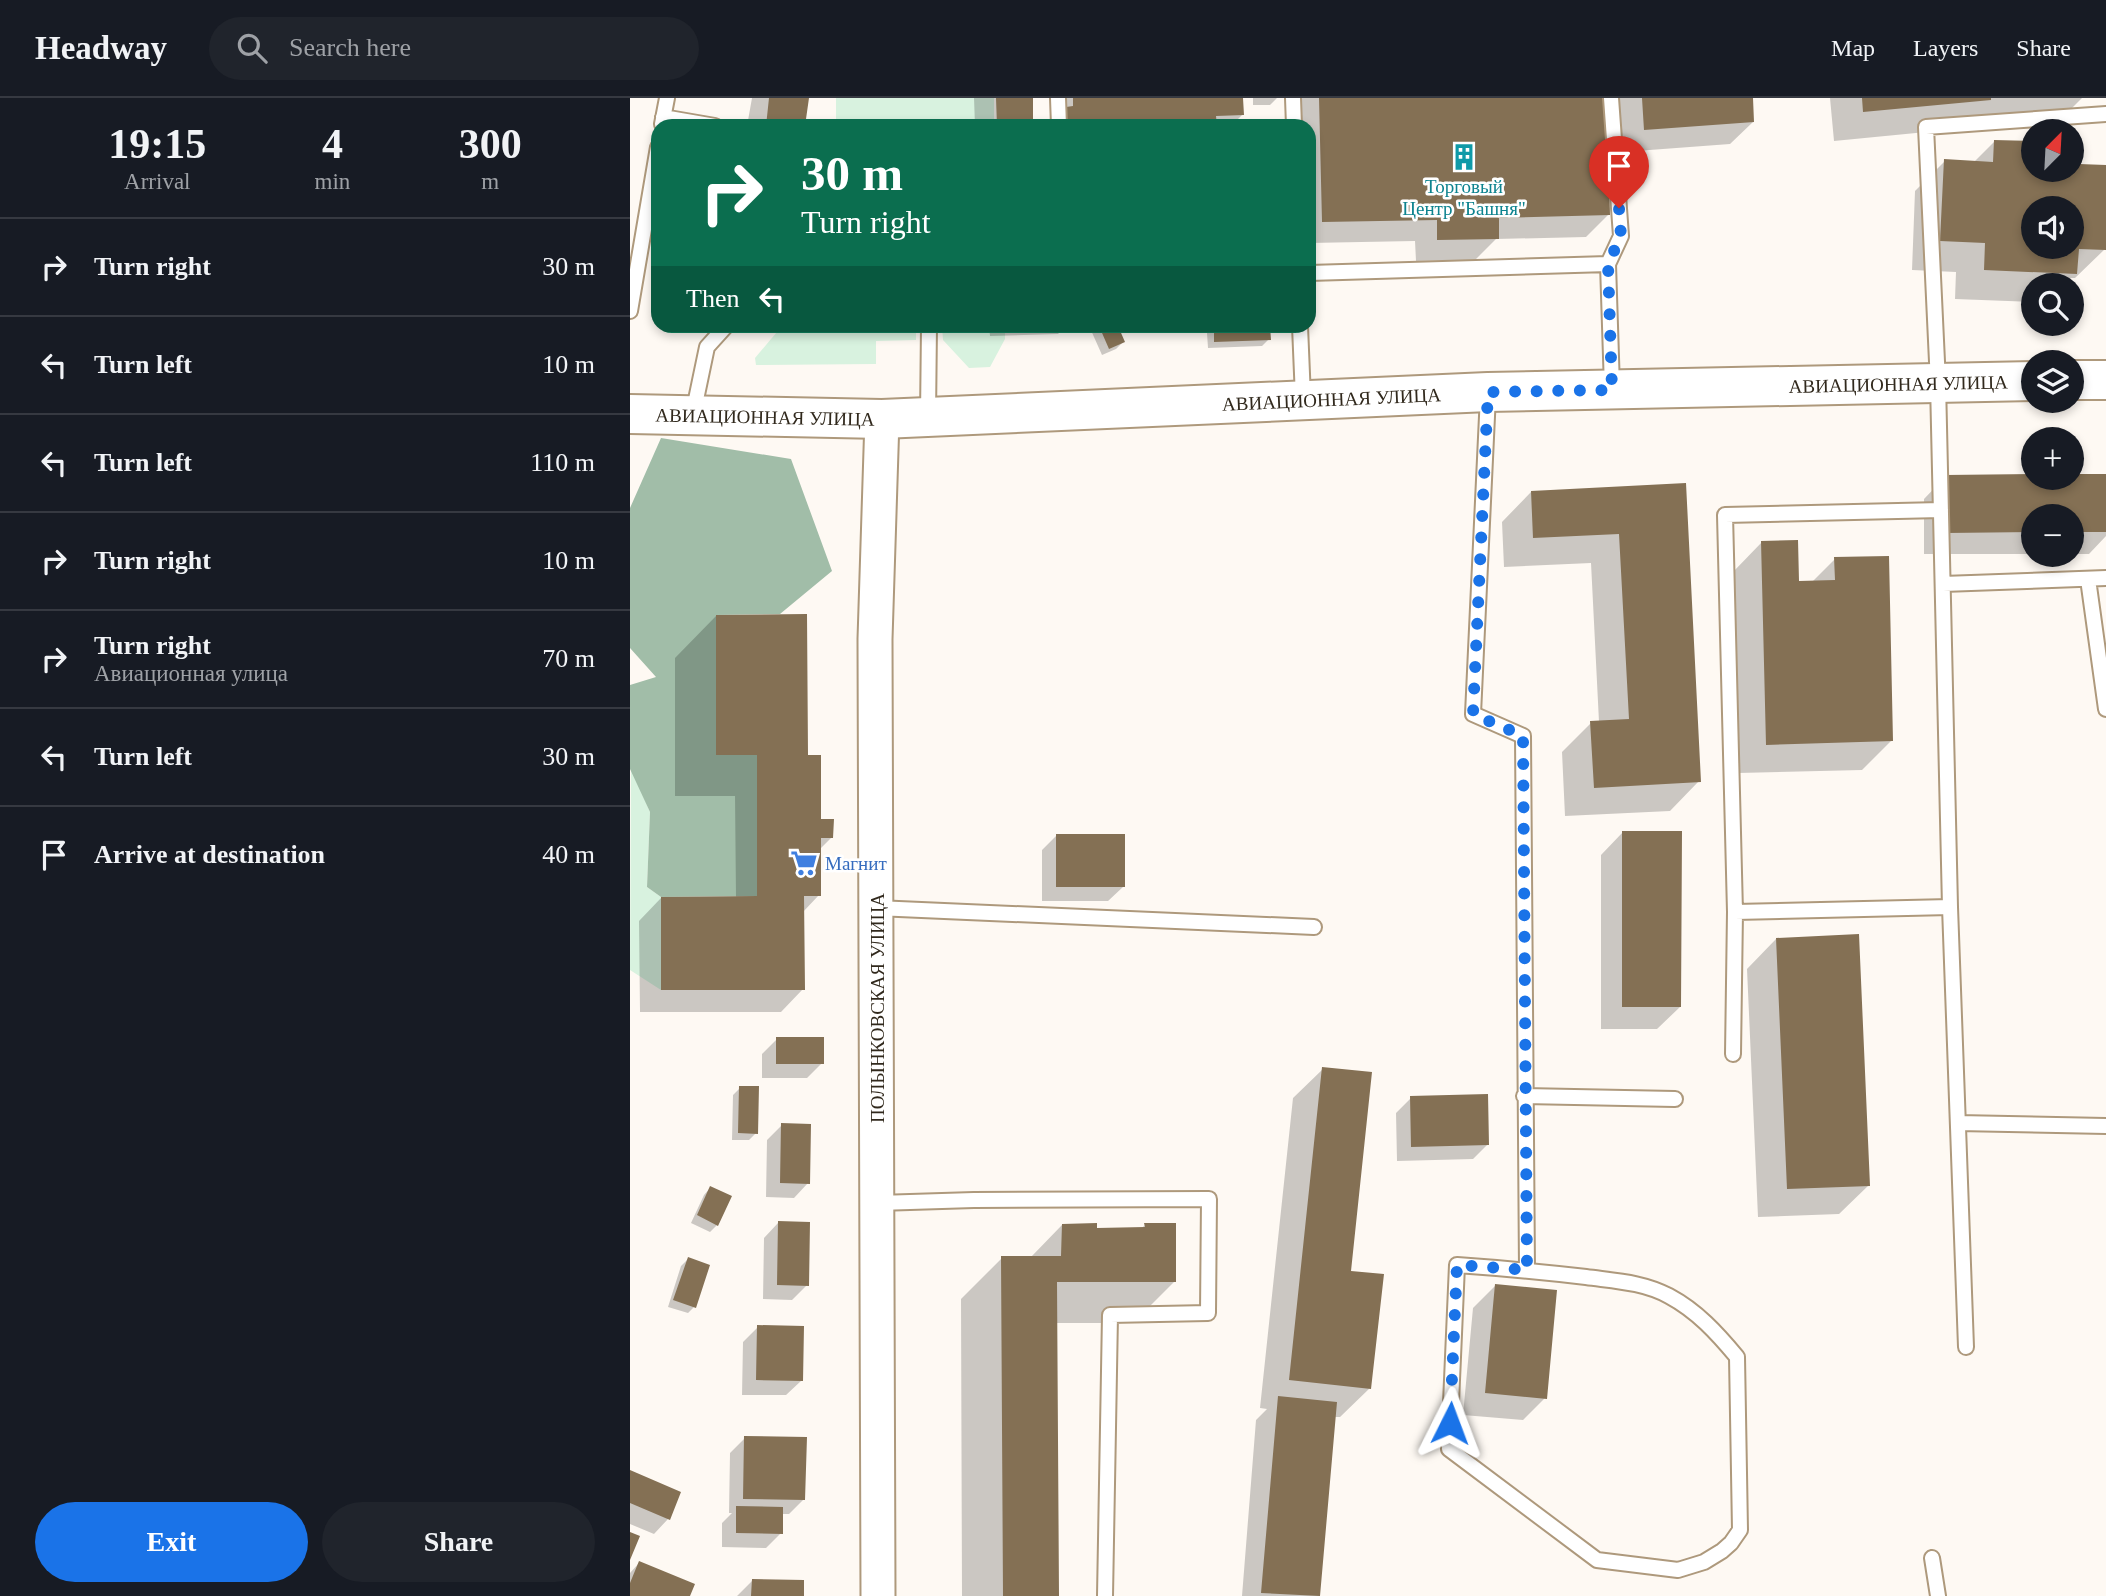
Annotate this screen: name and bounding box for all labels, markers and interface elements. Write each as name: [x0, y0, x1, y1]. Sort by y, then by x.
search box: [209, 17, 699, 80]
icon: search: [233, 29, 271, 67]
text: Headway: [35, 30, 167, 66]
text: Search here: [289, 33, 411, 62]
text: Map: [1831, 35, 1875, 61]
text: Layers: [1913, 35, 1978, 61]
text: Share: [2016, 35, 2071, 61]
north arrow: [2021, 119, 2084, 182]
map controls: [2021, 119, 2084, 567]
text: 19:15: [108, 121, 206, 167]
text: 4: [322, 121, 343, 167]
text: 300: [459, 121, 522, 167]
pin: [1589, 136, 1649, 208]
building icon: Торговый Центр "Башня": [1449, 142, 1479, 172]
text: 30 m: [801, 146, 903, 201]
icon: right: [686, 147, 777, 238]
icon: arrive: [1600, 147, 1638, 185]
text: Arrival: [124, 169, 191, 194]
text: min: [315, 169, 350, 194]
text: m: [481, 169, 499, 194]
place label: Торговый Центр "Башня": [1402, 176, 1526, 219]
button: sound: [2021, 196, 2084, 259]
text: Turn right: [801, 204, 931, 240]
icon: right: [35, 248, 73, 286]
text: Turn right: [94, 252, 211, 281]
text: 30 m: [542, 252, 595, 281]
button: search: [2021, 273, 2084, 336]
icon: left: [753, 280, 791, 318]
text: Then: [686, 284, 739, 313]
icon: left: [35, 346, 73, 384]
text: Turn left: [94, 350, 192, 379]
text: 10 m: [542, 350, 595, 379]
button: layers: [2021, 350, 2084, 413]
street label: АВИАЦИОННАЯ УЛИЦА: [1789, 371, 2008, 396]
street label: АВИАЦИОННАЯ УЛИЦА: [1222, 384, 1442, 414]
street label: АВИАЦИОННАЯ УЛИЦА: [655, 404, 875, 429]
button: +: [2021, 427, 2084, 490]
icon: left: [35, 444, 73, 482]
text: Turn left: [94, 448, 192, 477]
text: 110 m: [530, 448, 595, 477]
button: −: [2021, 504, 2084, 567]
icon: right: [35, 542, 73, 580]
text: Turn right: [94, 546, 211, 575]
text: 10 m: [542, 546, 595, 575]
text: Turn right: [94, 631, 211, 660]
icon: right: [35, 640, 73, 678]
text: 70 m: [542, 644, 595, 673]
text: Авиационная улица: [94, 661, 288, 686]
icon: left: [35, 738, 73, 776]
text: Turn left: [94, 742, 192, 771]
text: 30 m: [542, 742, 595, 771]
icon: arrive: [35, 836, 73, 874]
text: Arrive at destination: [94, 840, 325, 869]
text: 40 m: [542, 840, 595, 869]
supermarket icon: Магнит: [789, 848, 819, 878]
place label: Магнит: [825, 853, 887, 874]
street label: ПОЛЫНКОВСКАЯ УЛИЦА: [867, 893, 888, 1123]
position arrow: [1413, 1386, 1487, 1460]
button: Exit: [35, 1502, 308, 1582]
button: Share: [322, 1502, 595, 1582]

